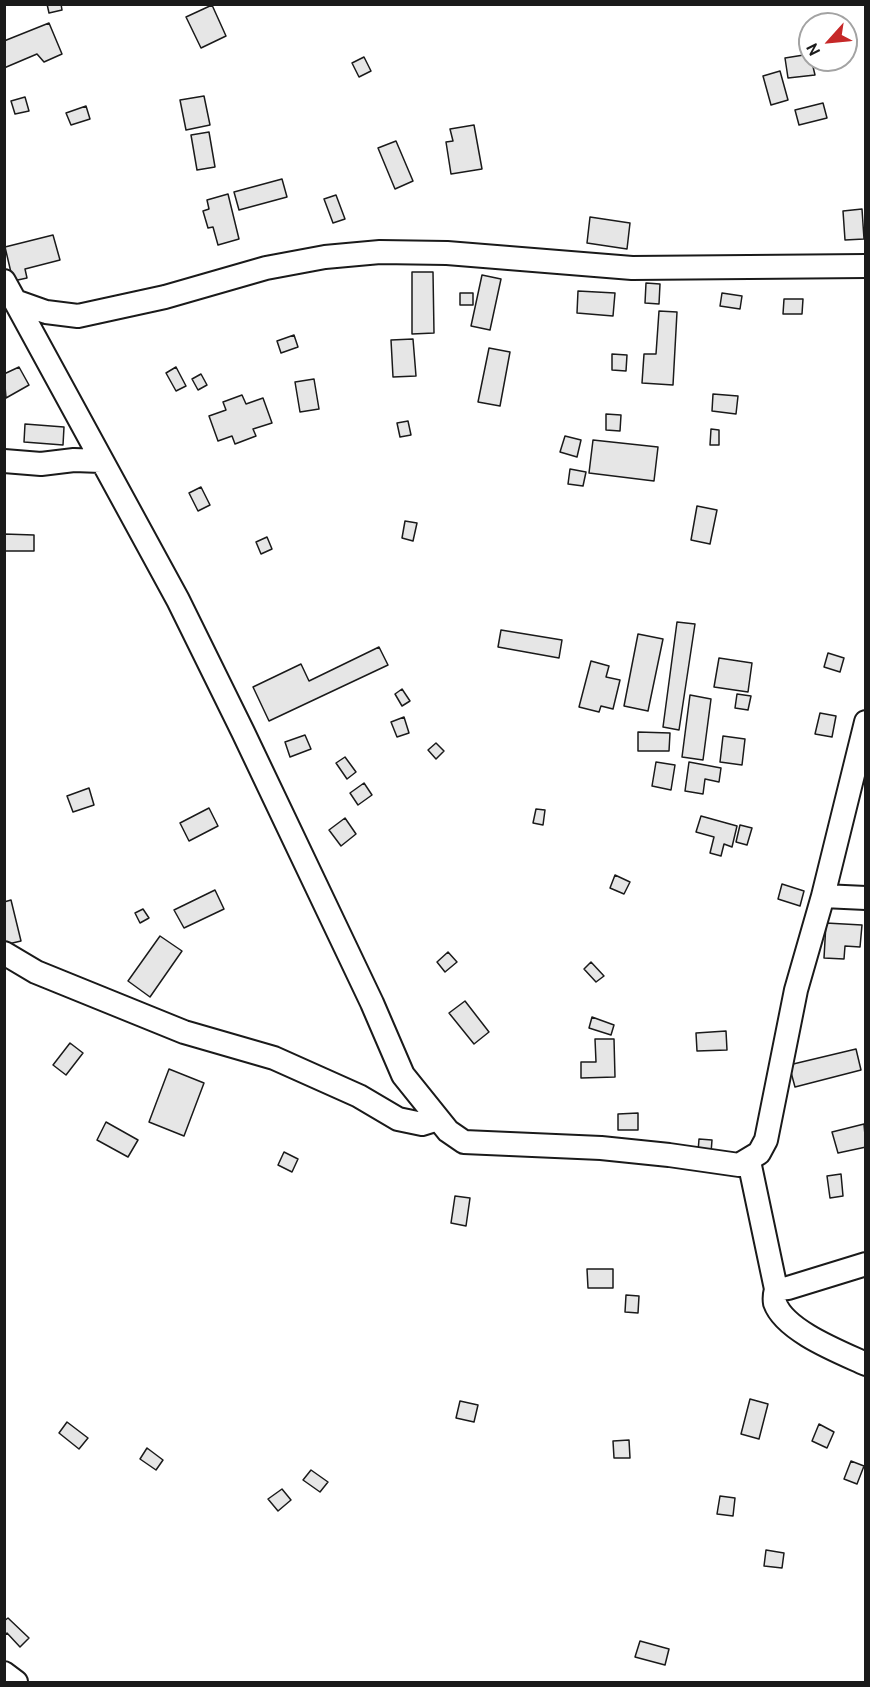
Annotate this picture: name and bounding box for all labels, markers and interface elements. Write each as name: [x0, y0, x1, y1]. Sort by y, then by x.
north arrow: [798, 12, 858, 72]
text: N: [802, 40, 824, 59]

